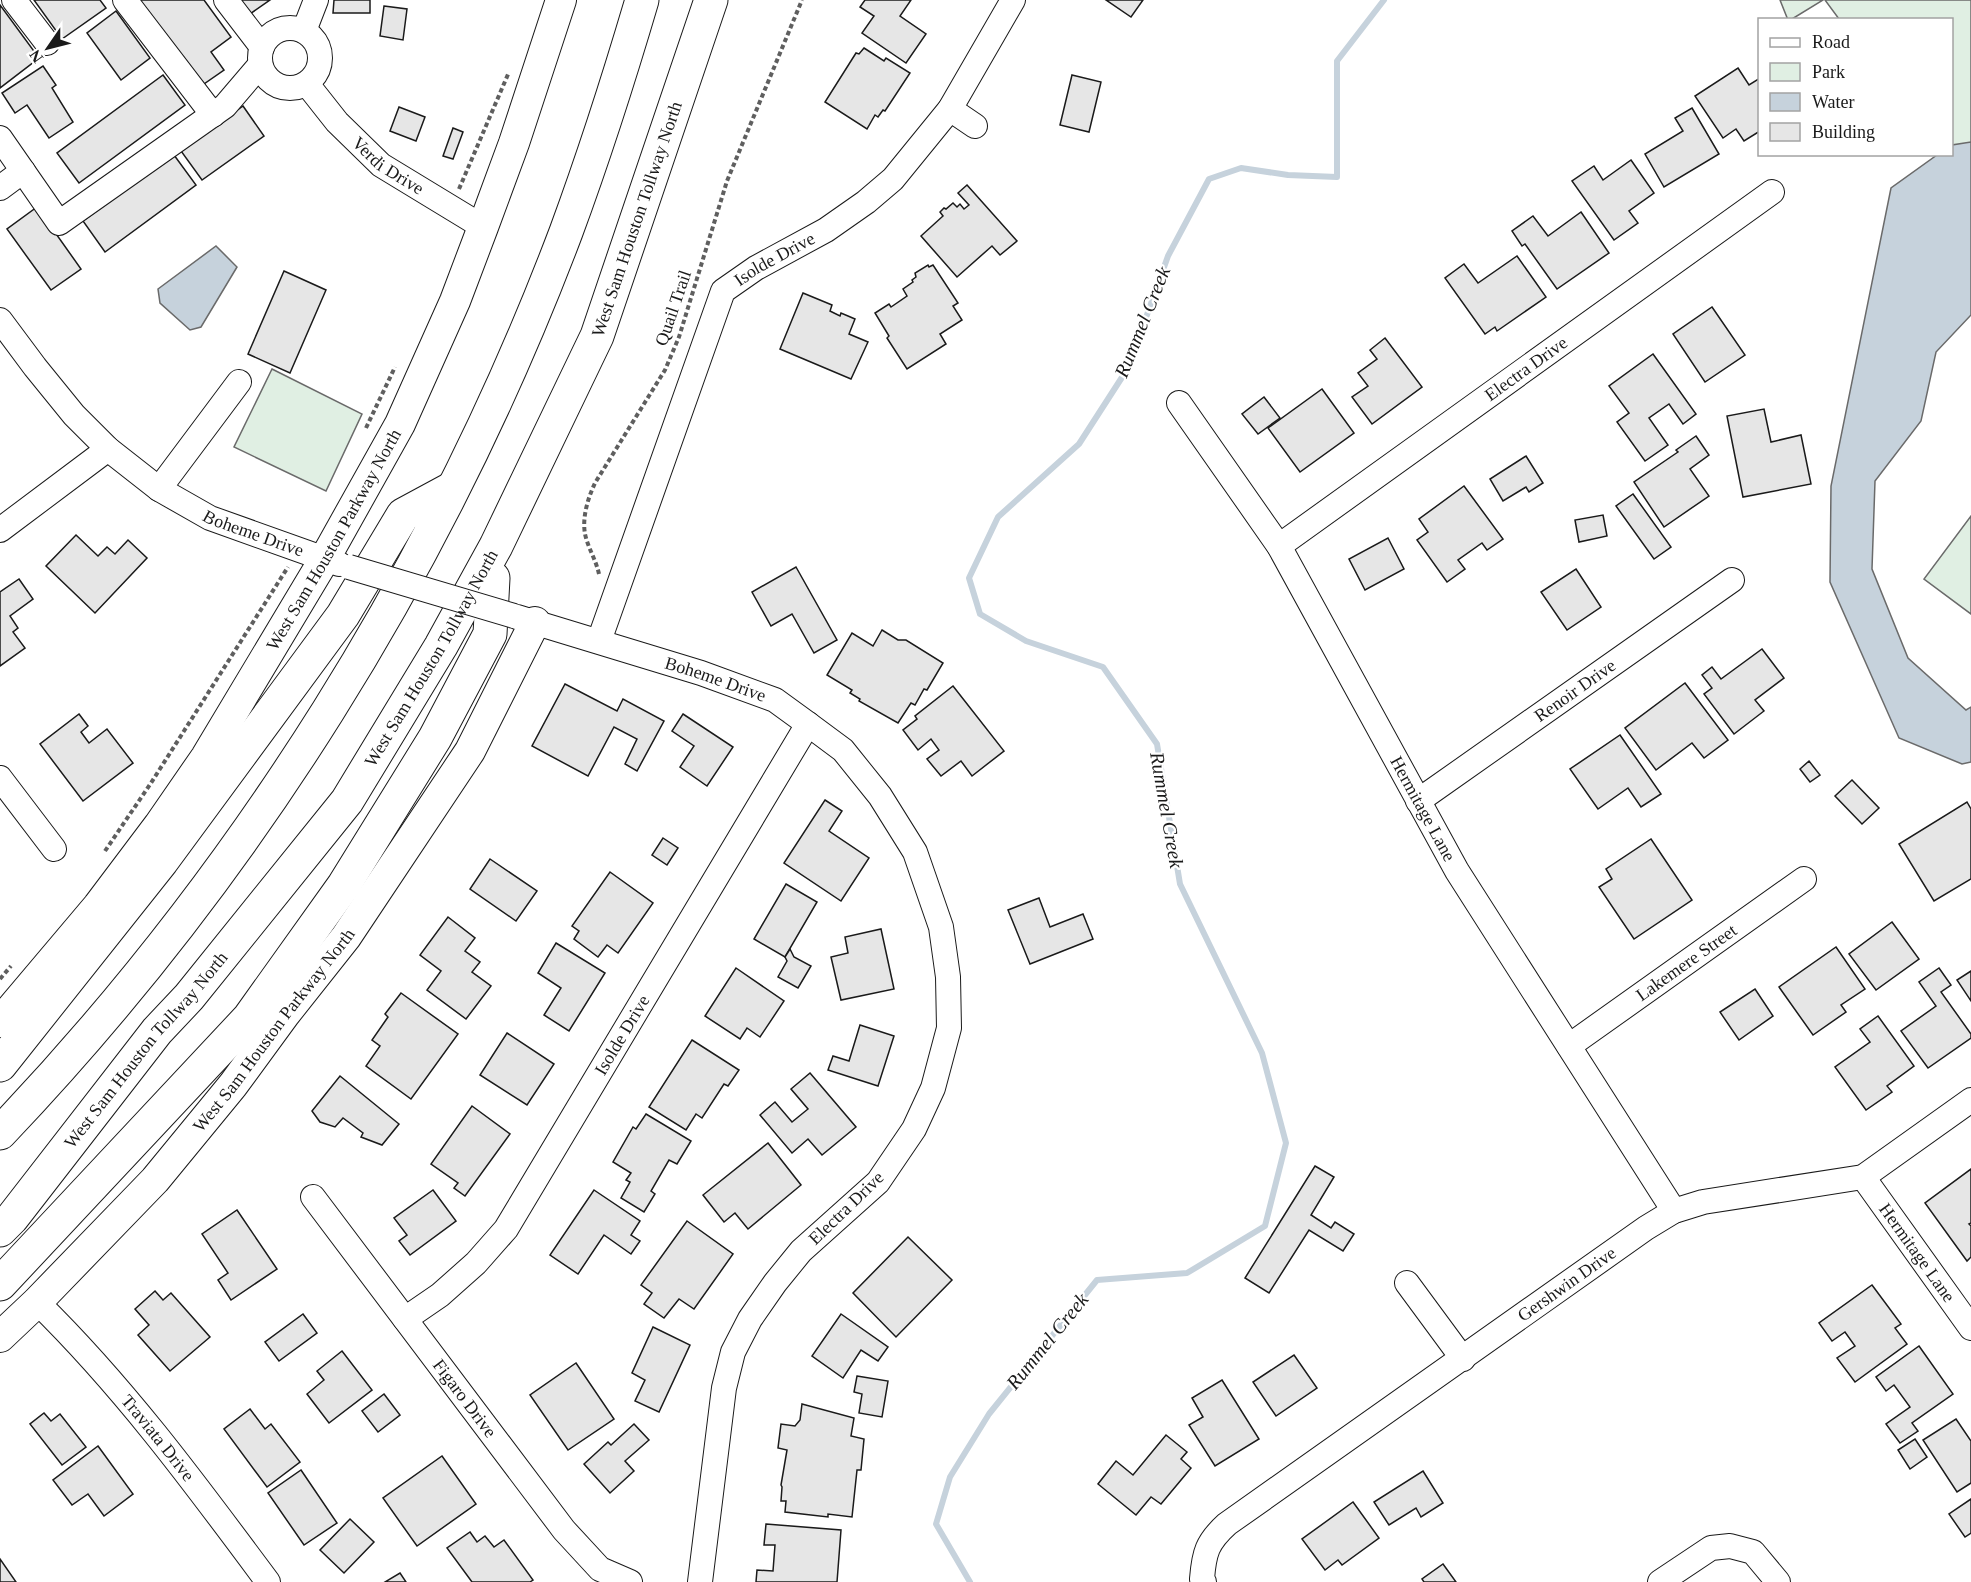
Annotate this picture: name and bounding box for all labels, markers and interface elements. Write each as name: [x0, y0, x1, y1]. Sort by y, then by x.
north arrow: [18, 18, 78, 78]
legend: [1758, 18, 1953, 156]
text: Road: [1812, 32, 1850, 52]
text: N: [26, 46, 46, 66]
text: Park: [1812, 62, 1845, 82]
text: Water: [1812, 92, 1855, 112]
street label: West Sam Houston Tollway North: [588, 99, 686, 339]
text: Building: [1812, 122, 1875, 142]
street label: Verdi Drive: [348, 133, 427, 199]
street label: Isolde Drive: [730, 228, 818, 290]
water label: Rummel Creek: [1109, 262, 1175, 382]
street label: Quail Trail: [651, 268, 695, 348]
street label: Electra Drive: [1481, 332, 1571, 405]
street label: West Sam Houston Parkway North: [262, 426, 405, 654]
street label: Boheme Drive: [199, 506, 306, 561]
street label: West Sam Houston Tollway North: [360, 546, 502, 770]
street label: Boheme Drive: [663, 653, 769, 706]
street label: Renoir Drive: [1531, 655, 1619, 726]
water label: Rummel Creek: [1146, 749, 1188, 871]
street label: Hermitage Lane: [1386, 753, 1460, 865]
street label: Lakemere Street: [1632, 920, 1740, 1005]
street label: West Sam Houston Parkway North: [189, 925, 359, 1136]
street label: West Sam Houston Tollway North: [60, 948, 231, 1152]
street label: Isolde Drive: [590, 991, 654, 1079]
street label: Electra Drive: [804, 1167, 888, 1249]
street label: Hermitage Lane: [1875, 1199, 1959, 1306]
street label: Gershwin Drive: [1514, 1243, 1620, 1326]
water label: Rummel Creek: [1001, 1288, 1093, 1394]
street label: Figaro Drive: [429, 1355, 501, 1441]
street label: Traviata Drive: [117, 1391, 199, 1485]

